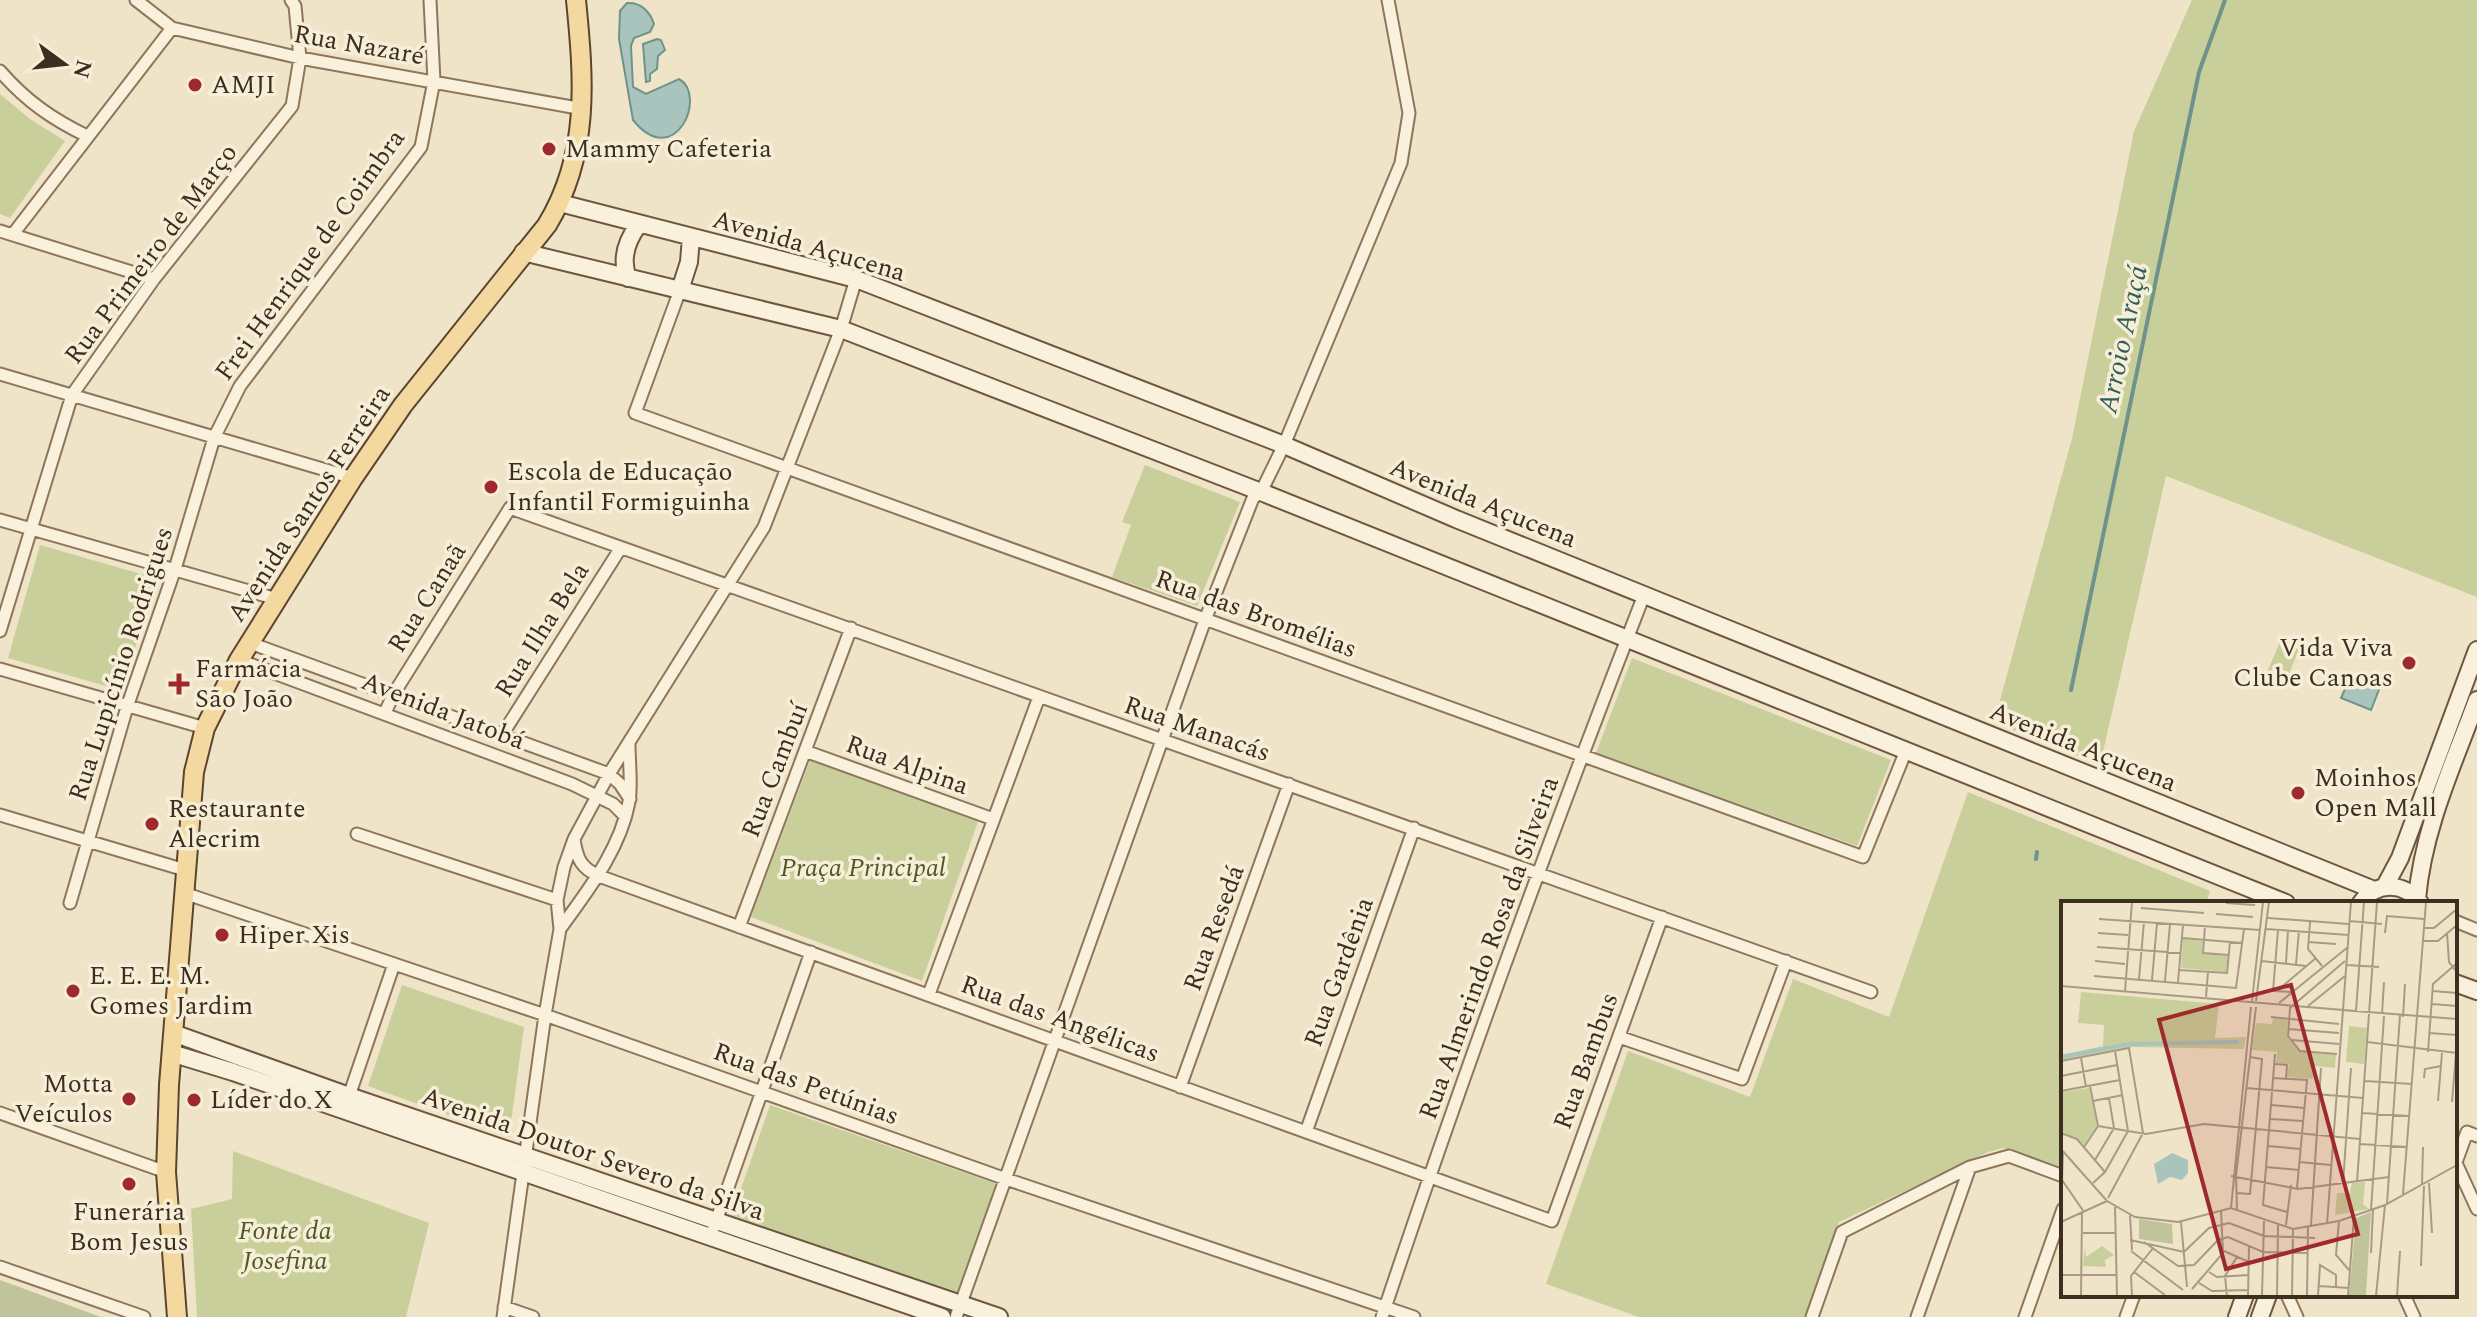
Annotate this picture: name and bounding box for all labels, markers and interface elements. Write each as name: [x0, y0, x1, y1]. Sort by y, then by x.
street label: Rua Nazaré: [290, 14, 428, 76]
north arrow: [24, 24, 104, 104]
text: N: [64, 56, 100, 82]
place label: AMJI: [211, 65, 275, 105]
marker: AMJI: [186, 76, 204, 94]
street label: Frei Henrique de Coimbra: [205, 121, 415, 389]
place label: Mammy Cafeteria: [565, 129, 772, 169]
street label: Rua Primeiro de Março: [54, 135, 248, 373]
marker: Mammy Cafeteria: [540, 140, 558, 158]
street label: Avenida Açucena: [708, 199, 911, 293]
water label: Arroio Araçá: [2086, 260, 2160, 418]
street label: Avenida Santos Ferreira: [217, 377, 401, 631]
street label: Avenida Açucena: [1383, 447, 1583, 559]
place label: Escola de Educação Infantil Formiguinha: [507, 452, 750, 522]
marker: Escola de Educação Infantil Formiguinha: [482, 478, 500, 496]
street label: Rua Lupicínio Rodrigues: [58, 522, 184, 806]
street label: Rua Canaã: [377, 535, 477, 661]
street label: Rua Ilha Bela: [484, 554, 600, 706]
street label: Rua das Bromélias: [1150, 559, 1362, 669]
place label: Vida Viva Clube Canoas: [2233, 628, 2393, 698]
place label: Farmácia São João: [195, 649, 302, 719]
marker: Vida Viva Clube Canoas: [2400, 654, 2418, 672]
street label: Avenida Jatobá: [355, 661, 531, 761]
marker: Farmácia São João: [170, 675, 188, 693]
street label: Rua Manacás: [1118, 685, 1276, 773]
street label: Avenida Açucena: [1983, 691, 2183, 803]
street label: Rua Cambuí: [731, 695, 820, 843]
street label: Rua Alpina: [840, 724, 974, 806]
place label: Moinhos Open Mall: [2314, 758, 2437, 828]
street label: Rua Almerindo Rosa da Silveira: [1408, 770, 1570, 1125]
marker: Moinhos Open Mall: [2289, 784, 2307, 802]
place label: Restaurante Alecrim: [168, 789, 305, 859]
marker: Restaurante Alecrim: [143, 815, 161, 833]
park label: Praça Principal: [780, 848, 946, 888]
street label: Rua Resedá: [1173, 859, 1255, 997]
street label: Rua Gardênia: [1293, 891, 1385, 1053]
inset map: [2061, 901, 2457, 1297]
place label: Hiper Xis: [238, 915, 350, 955]
marker: Hiper Xis: [213, 926, 231, 944]
place label: E. E. E. M. Gomes Jardim: [89, 956, 253, 1026]
street label: Rua das Angélicas: [955, 964, 1165, 1074]
marker: E. E. E. M. Gomes Jardim: [64, 982, 82, 1000]
street label: Rua Bambus: [1543, 987, 1629, 1135]
street label: Rua das Petúnias: [707, 1032, 905, 1136]
place label: Motta Veículos: [14, 1064, 113, 1134]
street label: Avenida Doutor Severo da Silva: [416, 1076, 770, 1232]
place label: Líder do X: [210, 1080, 333, 1120]
marker: Motta Veículos: [120, 1090, 138, 1108]
marker: Líder do X: [185, 1091, 203, 1109]
marker: Funerária Bom Jesus: [120, 1175, 138, 1193]
place label: Funerária Bom Jesus: [69, 1192, 189, 1262]
park label: Fonte da Josefina: [238, 1211, 332, 1281]

